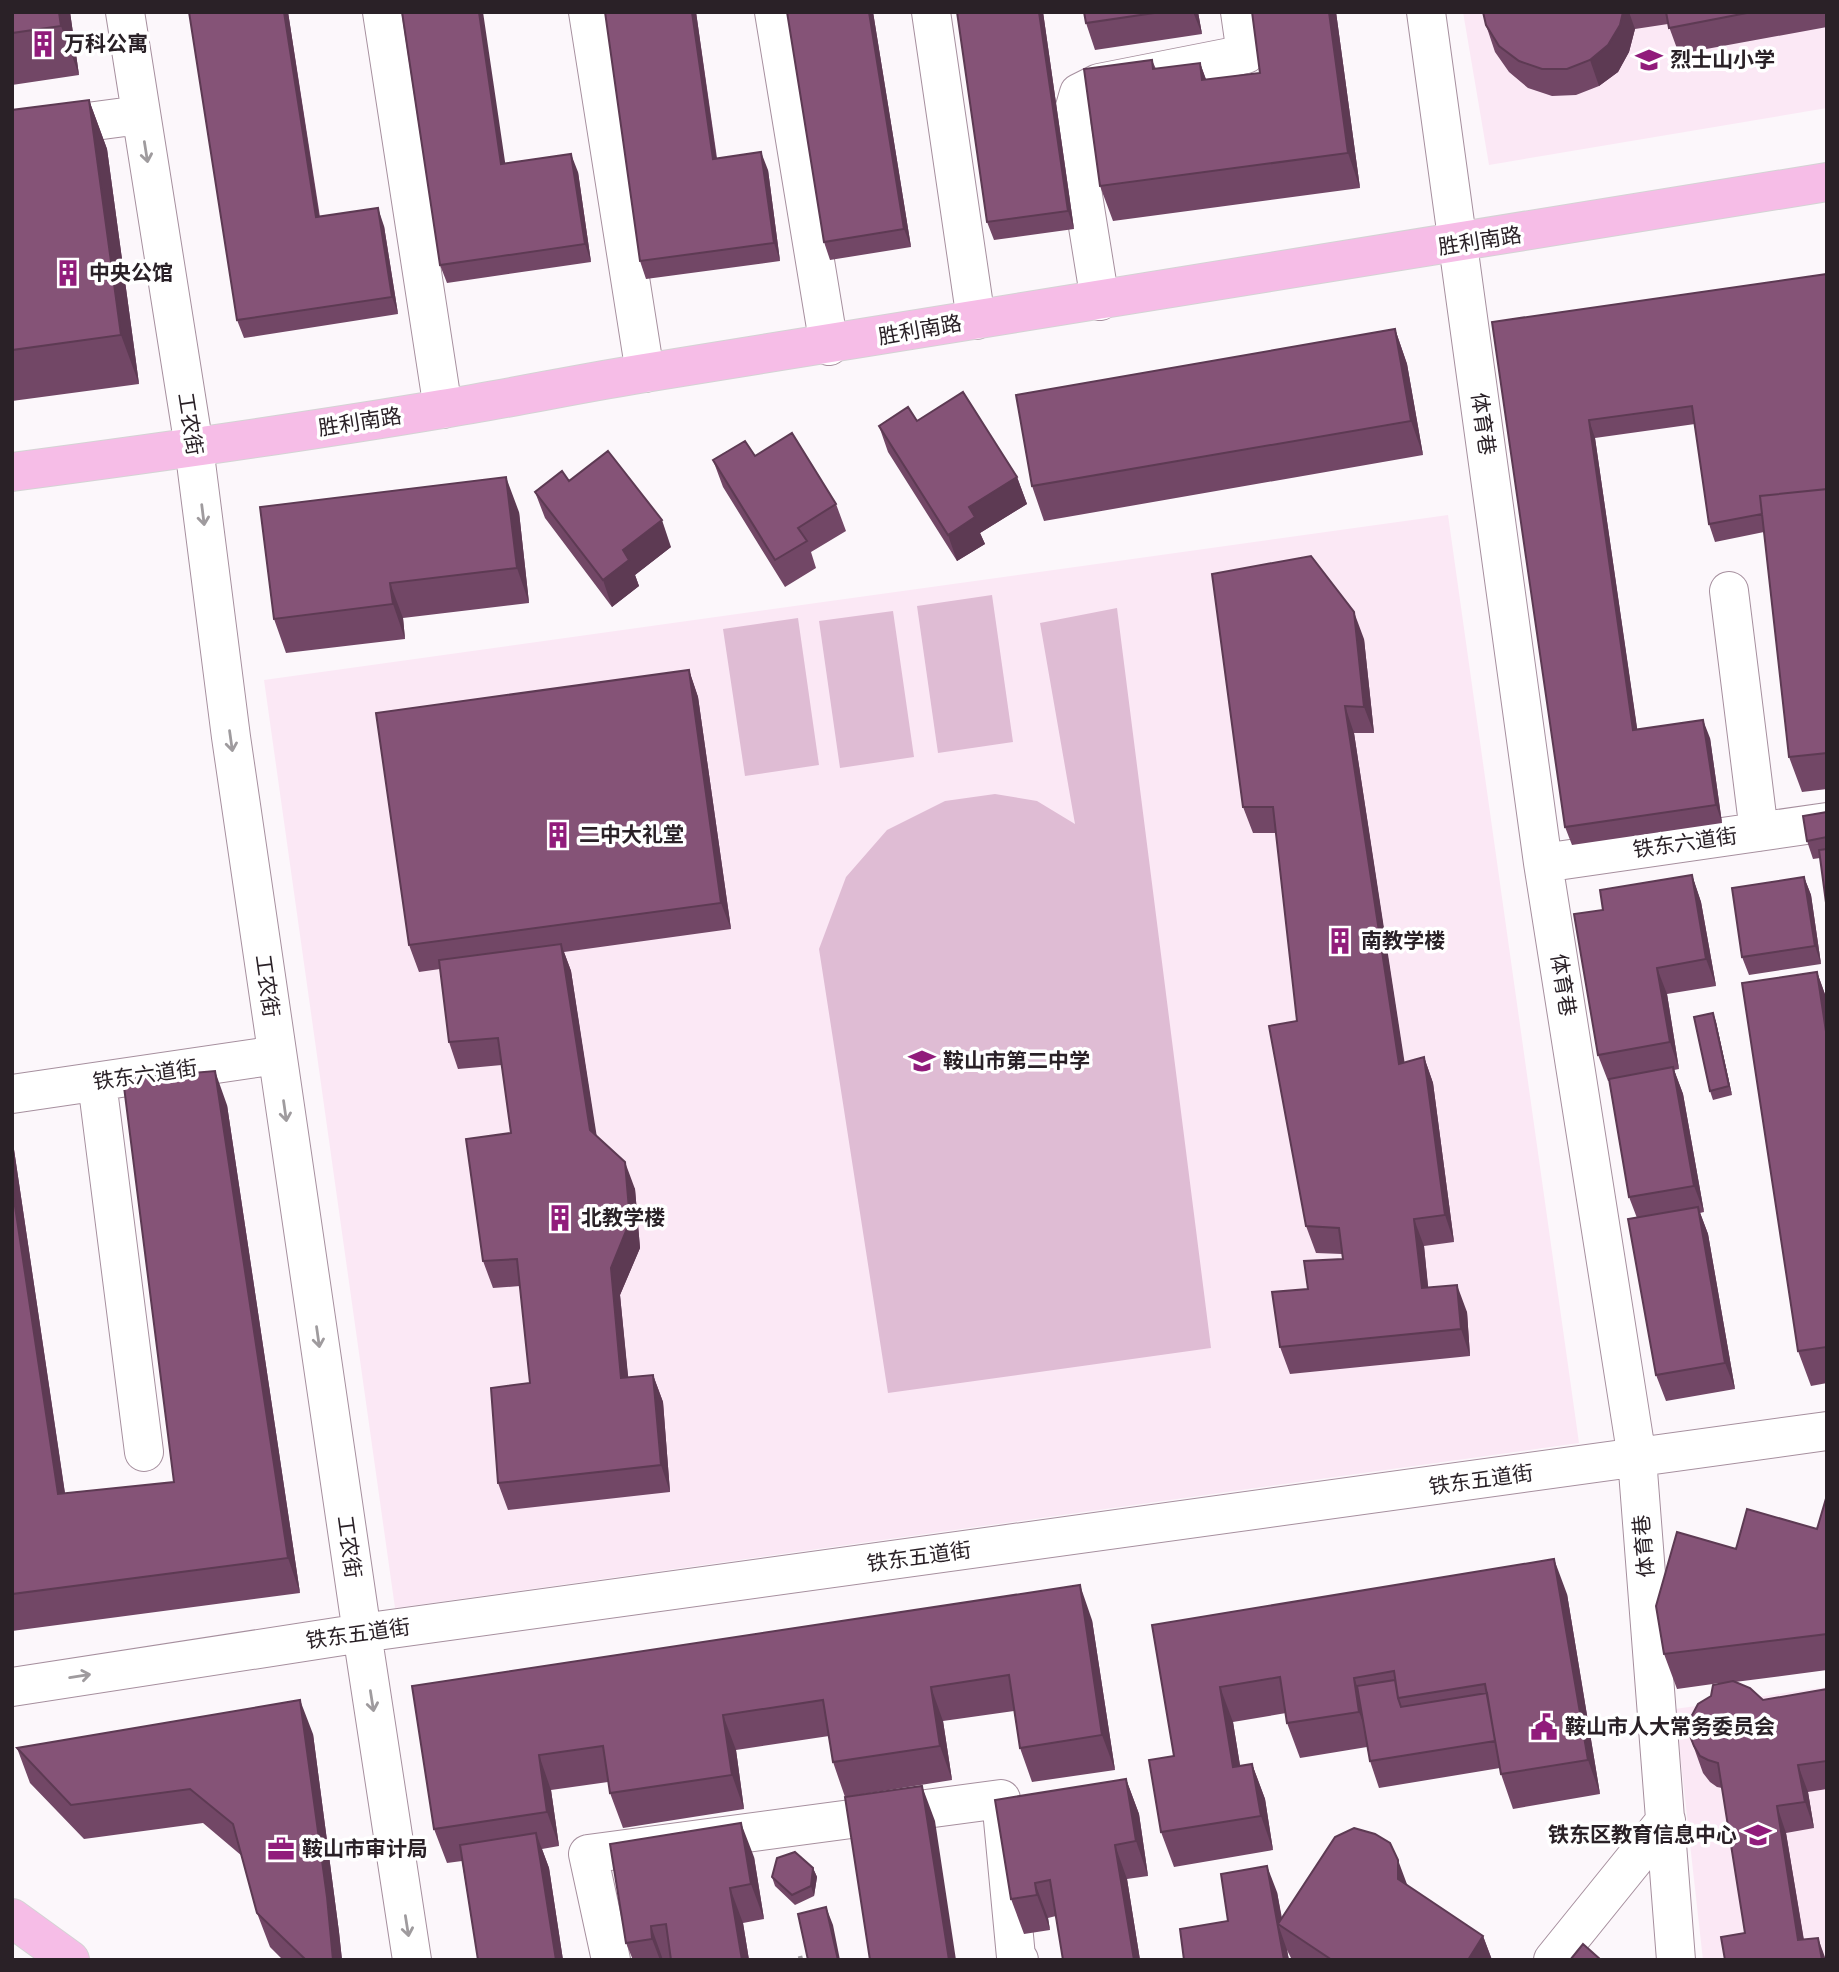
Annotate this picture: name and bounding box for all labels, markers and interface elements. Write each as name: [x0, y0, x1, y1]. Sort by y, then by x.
building icon: 万科公寓: [28, 29, 58, 59]
place label: 万科公寓: [64, 31, 148, 55]
school or university icon: 烈士山小学: [1634, 45, 1664, 75]
place label: 烈士山小学: [1670, 47, 1775, 71]
one-way arrow: [140, 141, 153, 163]
street label: 胜利南路: [1436, 222, 1523, 258]
building icon: 中央公馆: [53, 258, 83, 288]
place label: 中央公馆: [89, 260, 173, 284]
street label: 胜利南路: [876, 310, 963, 348]
street label: 工农街: [174, 391, 208, 457]
street label: 体育巷: [1468, 391, 1500, 457]
street label: 胜利南路: [316, 403, 403, 439]
one-way arrow: [196, 503, 209, 526]
one-way arrow: [225, 729, 238, 752]
building icon: 二中大礼堂: [543, 820, 573, 850]
place label: 二中大礼堂: [579, 822, 684, 846]
street label: 铁东六道街: [1631, 823, 1739, 861]
building icon: 南教学楼: [1325, 926, 1355, 956]
place label: 南教学楼: [1361, 928, 1445, 952]
street label: 体育巷: [1547, 952, 1581, 1018]
street label: 工农街: [252, 953, 284, 1019]
school or university icon: 鞍山市第二中学: [907, 1046, 937, 1076]
place label: 鞍山市第二中学: [943, 1048, 1090, 1072]
street label: 铁东六道街: [91, 1055, 199, 1093]
one-way arrow: [279, 1100, 292, 1122]
building icon: 北教学楼: [545, 1203, 575, 1233]
place label: 北教学楼: [581, 1205, 665, 1229]
one-way arrow: [312, 1325, 325, 1347]
street label: 铁东五道街: [1427, 1460, 1535, 1498]
street label: 工农街: [334, 1514, 366, 1580]
street label: 体育巷: [1628, 1514, 1658, 1579]
street label: 铁东五道街: [865, 1537, 973, 1575]
street label: 铁东五道街: [304, 1614, 412, 1652]
one-way arrow: [68, 1670, 91, 1683]
one-way arrow: [366, 1689, 379, 1712]
public building icon: 鞍山市人大常务委员会: [1529, 1712, 1559, 1742]
place label: 鞍山市人大常务委员会: [1565, 1714, 1775, 1738]
school or university icon: 铁东区教育信息中心: [1743, 1820, 1773, 1850]
place label: 铁东区教育信息中心: [1548, 1822, 1737, 1846]
office icon: 鞍山市审计局: [266, 1834, 296, 1864]
place label: 鞍山市审计局: [302, 1836, 428, 1860]
one-way arrow: [401, 1914, 414, 1937]

